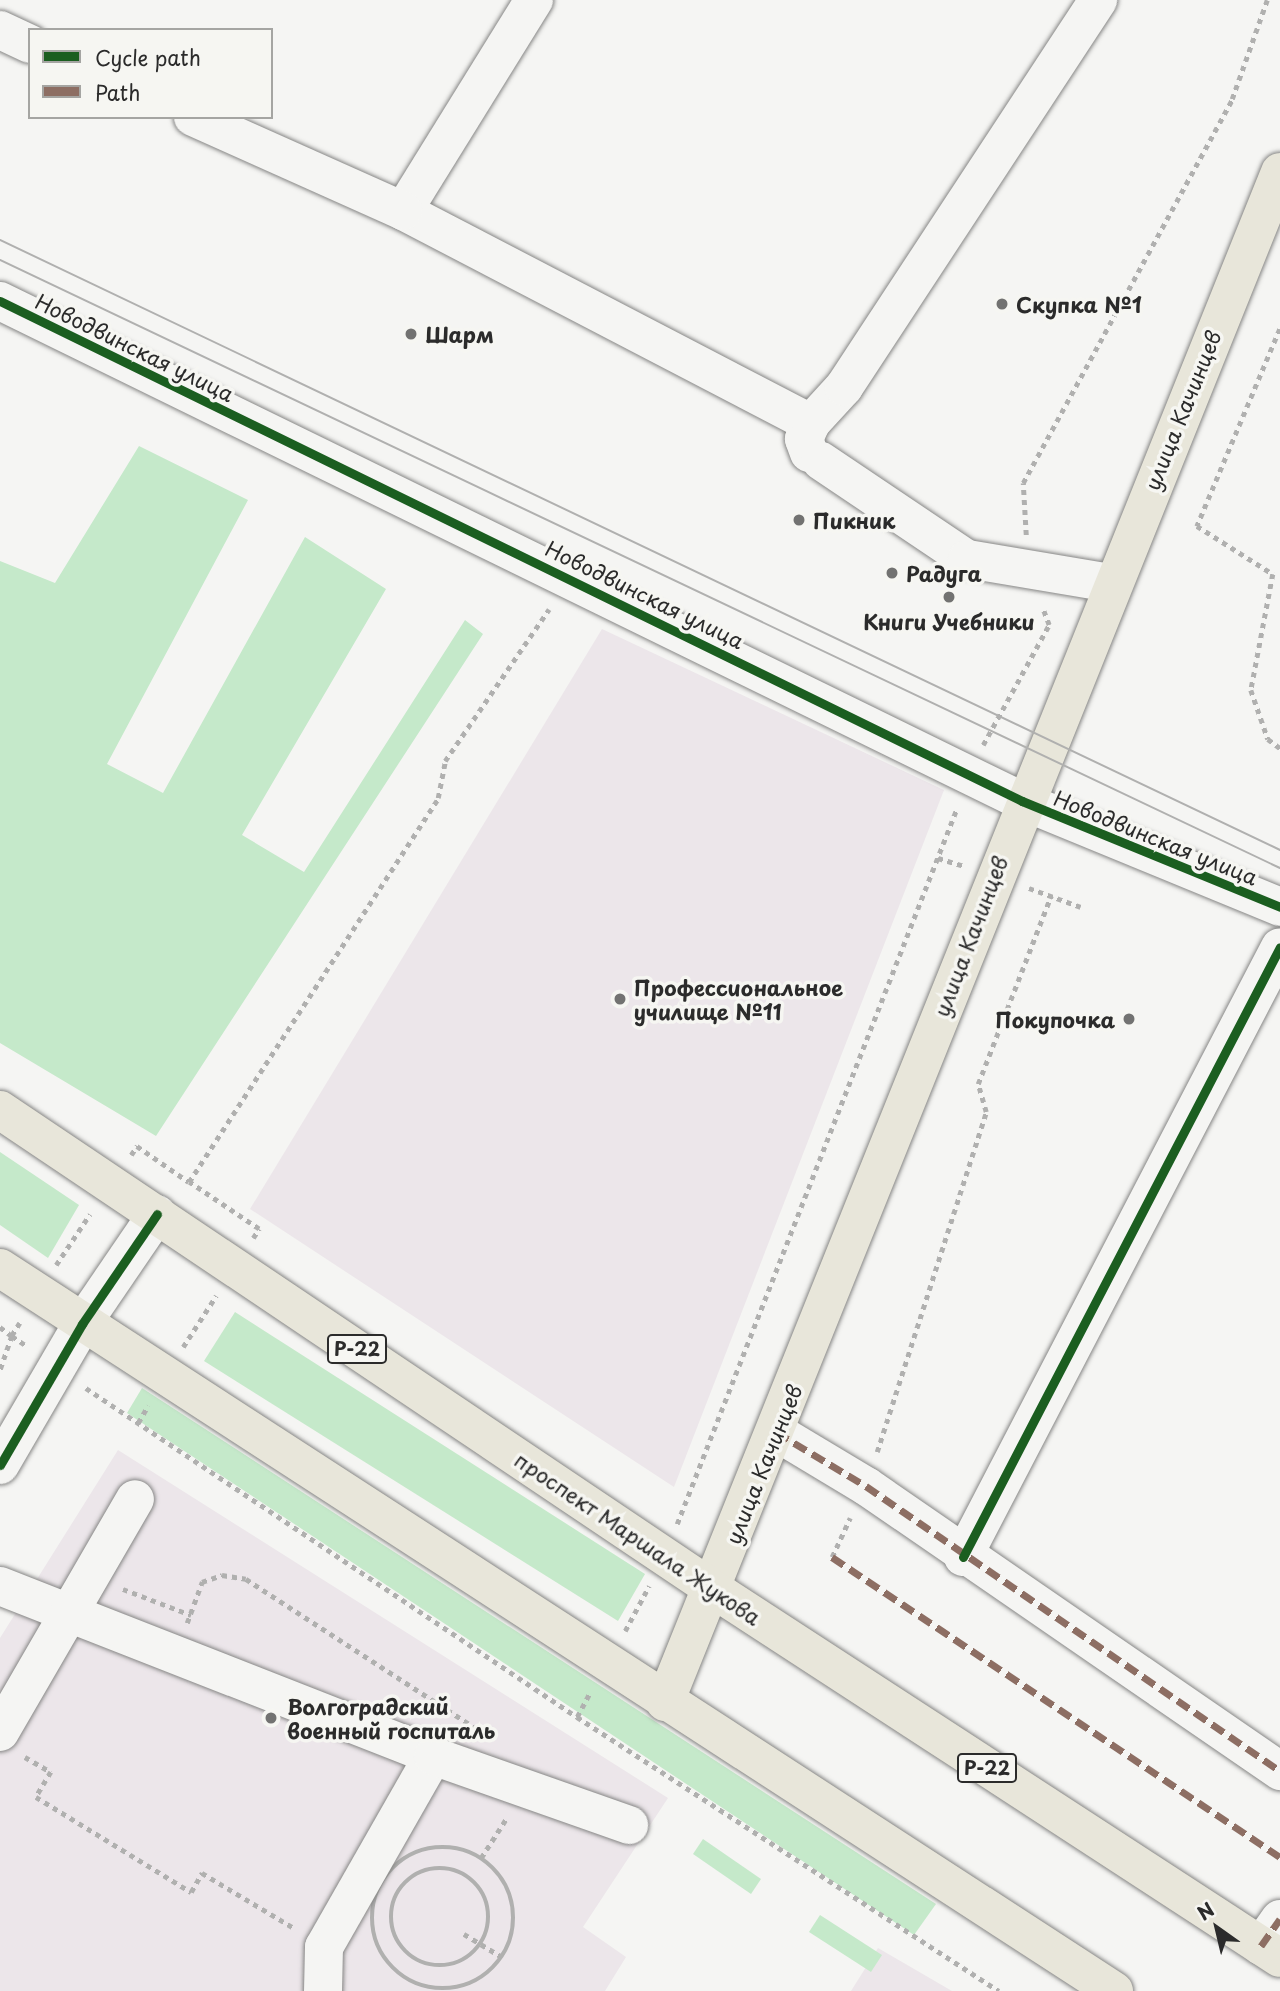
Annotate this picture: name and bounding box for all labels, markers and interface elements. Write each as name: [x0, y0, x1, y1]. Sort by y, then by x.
legend: [28, 28, 273, 119]
text: Cycle path: [95, 41, 201, 73]
text: Path: [95, 76, 140, 108]
street label: Новодвинская улица: [31, 288, 239, 406]
place label: Скупка №1: [1016, 291, 1143, 317]
marker: Скупка №1: [994, 296, 1010, 312]
place label: Шарм: [425, 321, 494, 347]
marker: Шарм: [403, 326, 419, 342]
street label: улица Качинцев: [1139, 327, 1225, 493]
place label: Пикник: [813, 507, 895, 533]
marker: Пикник: [791, 512, 807, 528]
street label: Новодвинская улица: [541, 535, 749, 653]
place label: Радуга: [906, 560, 982, 586]
marker: Радуга: [884, 565, 900, 581]
marker: Книги Учебники: [941, 589, 957, 605]
place label: Книги Учебники: [863, 608, 1035, 634]
street label: Новодвинская улица: [1050, 784, 1262, 890]
street label: улица Качинцев: [928, 852, 1012, 1020]
place label: Профессиональное училище №11: [634, 974, 843, 1024]
marker: Профессиональное училище №11: [612, 991, 628, 1007]
place label: Покупочка: [995, 1006, 1115, 1032]
marker: Покупочка: [1121, 1011, 1137, 1027]
road number: Р-22: [326, 1334, 388, 1364]
street label: улица Качинцев: [720, 1381, 806, 1547]
street label: проспект Маршала Жукова: [510, 1446, 766, 1630]
place label: Волгоградский военный госпиталь: [287, 1693, 495, 1743]
marker: Волгоградский военный госпиталь: [261, 1708, 281, 1728]
road number: Р-22: [956, 1752, 1018, 1784]
north arrow: [1182, 1893, 1252, 1963]
text: N: [1191, 1895, 1219, 1926]

